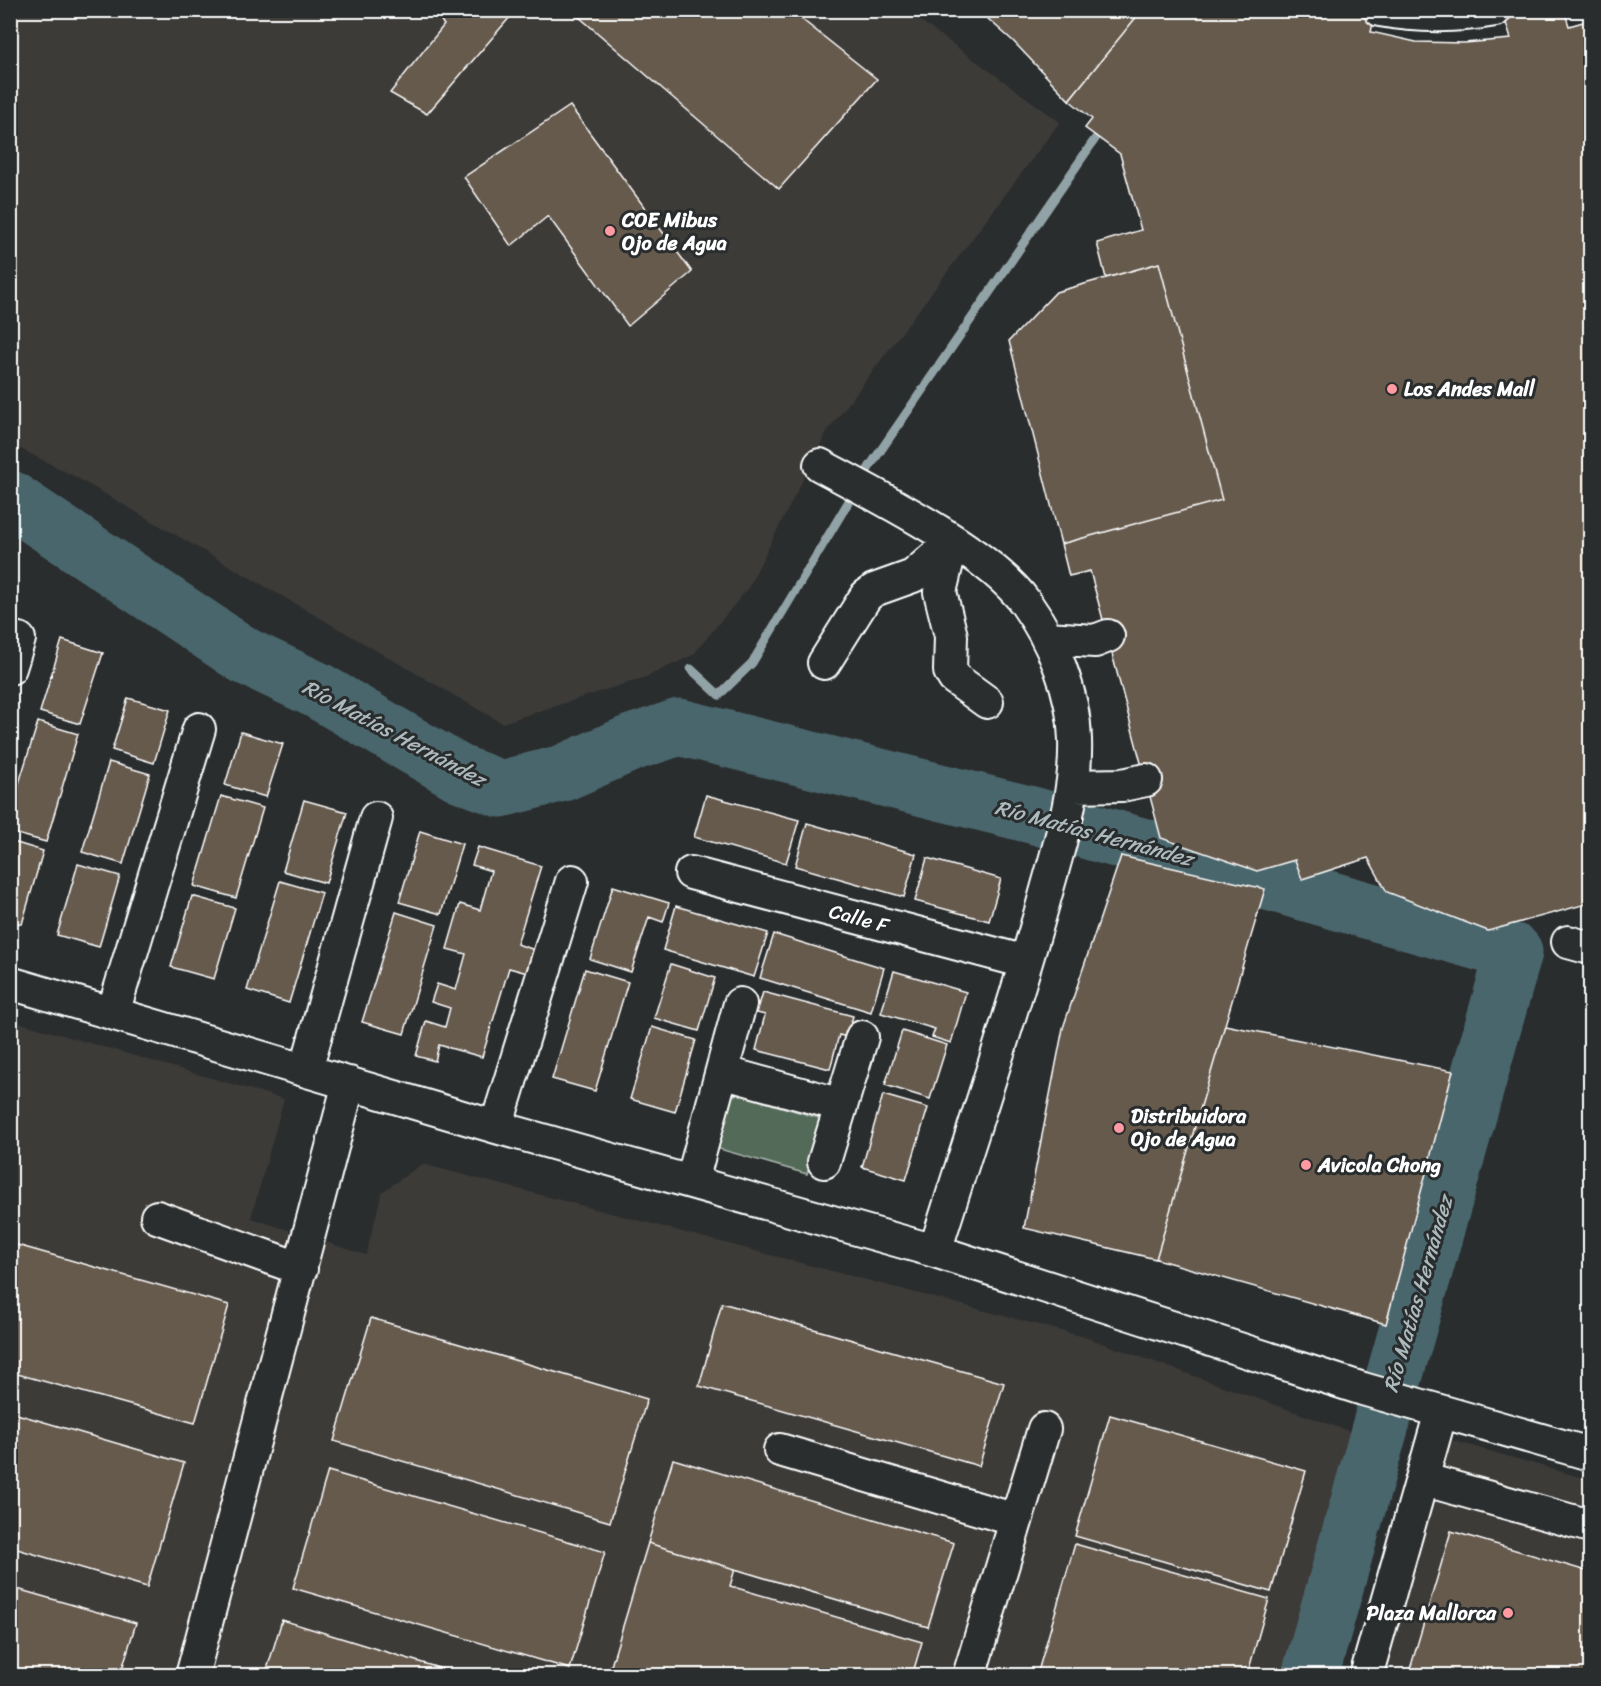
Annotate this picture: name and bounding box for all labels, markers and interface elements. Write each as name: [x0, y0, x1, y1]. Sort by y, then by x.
place label: COE Mibus Ojo de Agua: [621, 203, 727, 261]
marker: COE Mibus Ojo de Agua: [603, 224, 617, 238]
place label: Los Andes Mall: [1404, 372, 1536, 407]
marker: Los Andes Mall: [1385, 382, 1399, 396]
water label: Río Matías Hernández: [295, 669, 495, 799]
water label: Río Matías Hernández: [991, 788, 1200, 878]
street label: Calle F: [825, 894, 895, 944]
place label: Distribuidora Ojo de Agua: [1131, 1099, 1247, 1157]
marker: Distribuidora Ojo de Agua: [1112, 1121, 1126, 1135]
place label: Avicola Chong: [1317, 1148, 1441, 1183]
marker: Avicola Chong: [1299, 1158, 1313, 1172]
water label: Río Matías Hernández: [1372, 1188, 1465, 1397]
place label: Plaza Mallorca: [1366, 1596, 1497, 1631]
marker: Plaza Mallorca: [1501, 1606, 1515, 1620]

